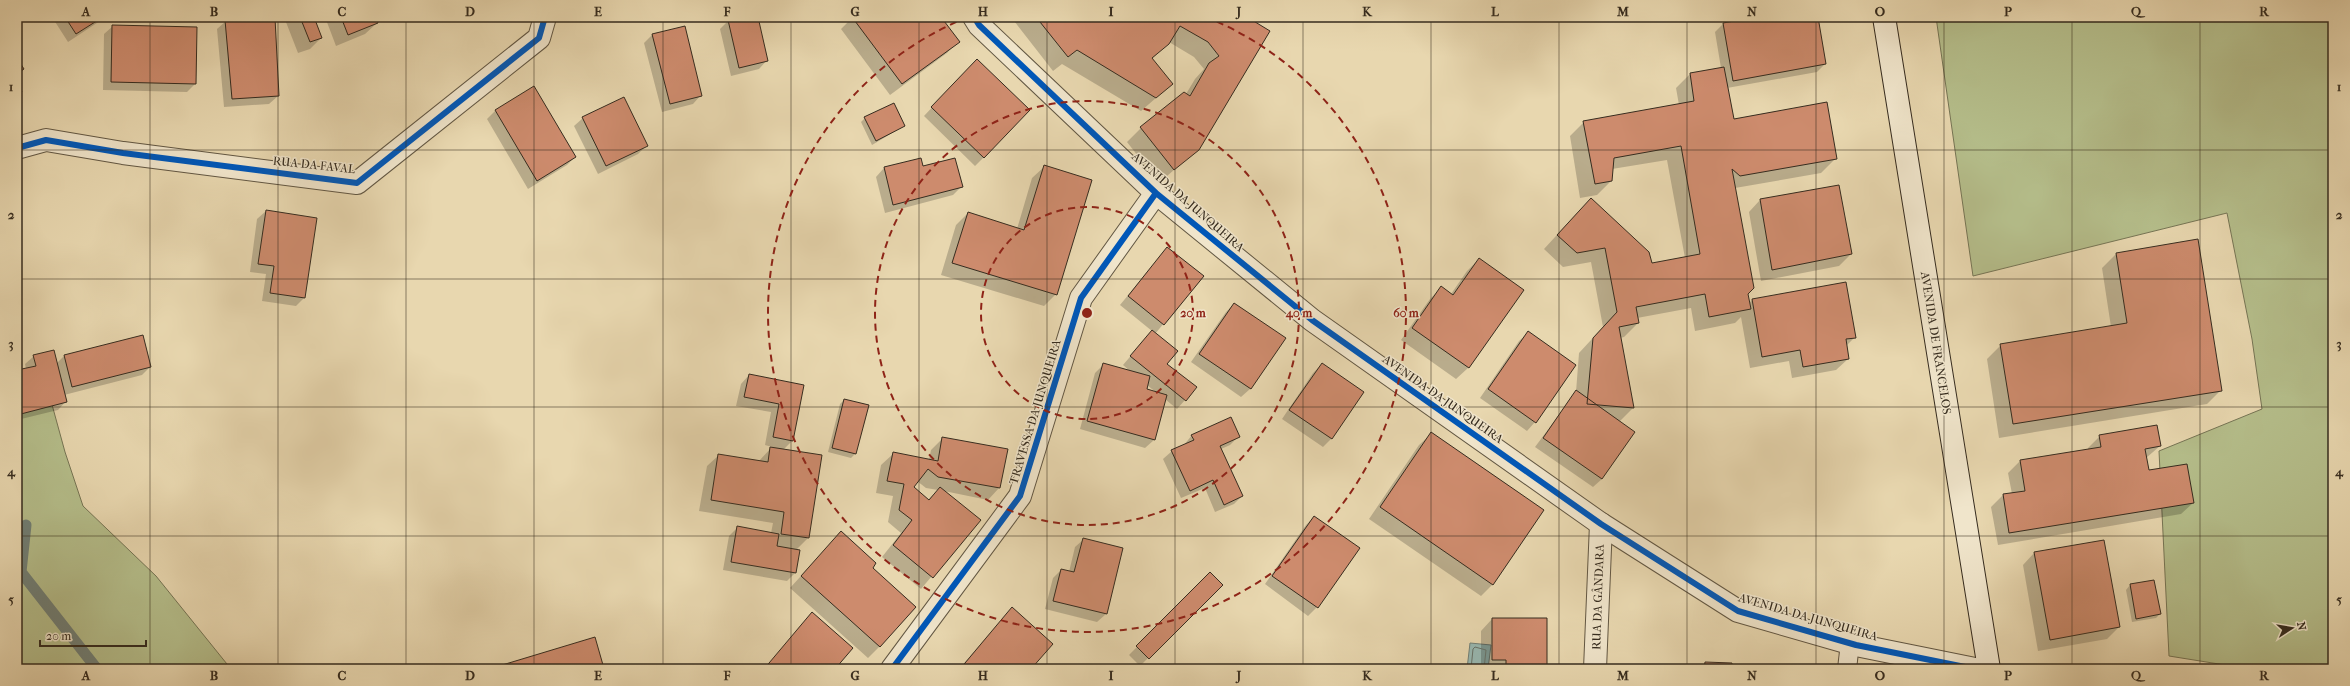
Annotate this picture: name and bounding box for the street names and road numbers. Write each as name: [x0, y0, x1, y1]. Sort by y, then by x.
street label: AVENIDA DA JUNQUEIRA: [1128, 149, 1247, 255]
street label: RUA DA FAVAL: [272, 154, 357, 176]
street label: AVENIDA DE FRANCELOS: [1918, 270, 1954, 415]
street label: TRAVESSA DA JUNQUEIRA: [1006, 338, 1064, 486]
street label: AVENIDA DA JUNQUEIRA: [1379, 351, 1506, 446]
street label: RUA DA GÂNDARA: [1588, 544, 1607, 650]
street label: AVENIDA DA JUNQUEIRA: [1736, 590, 1879, 644]

